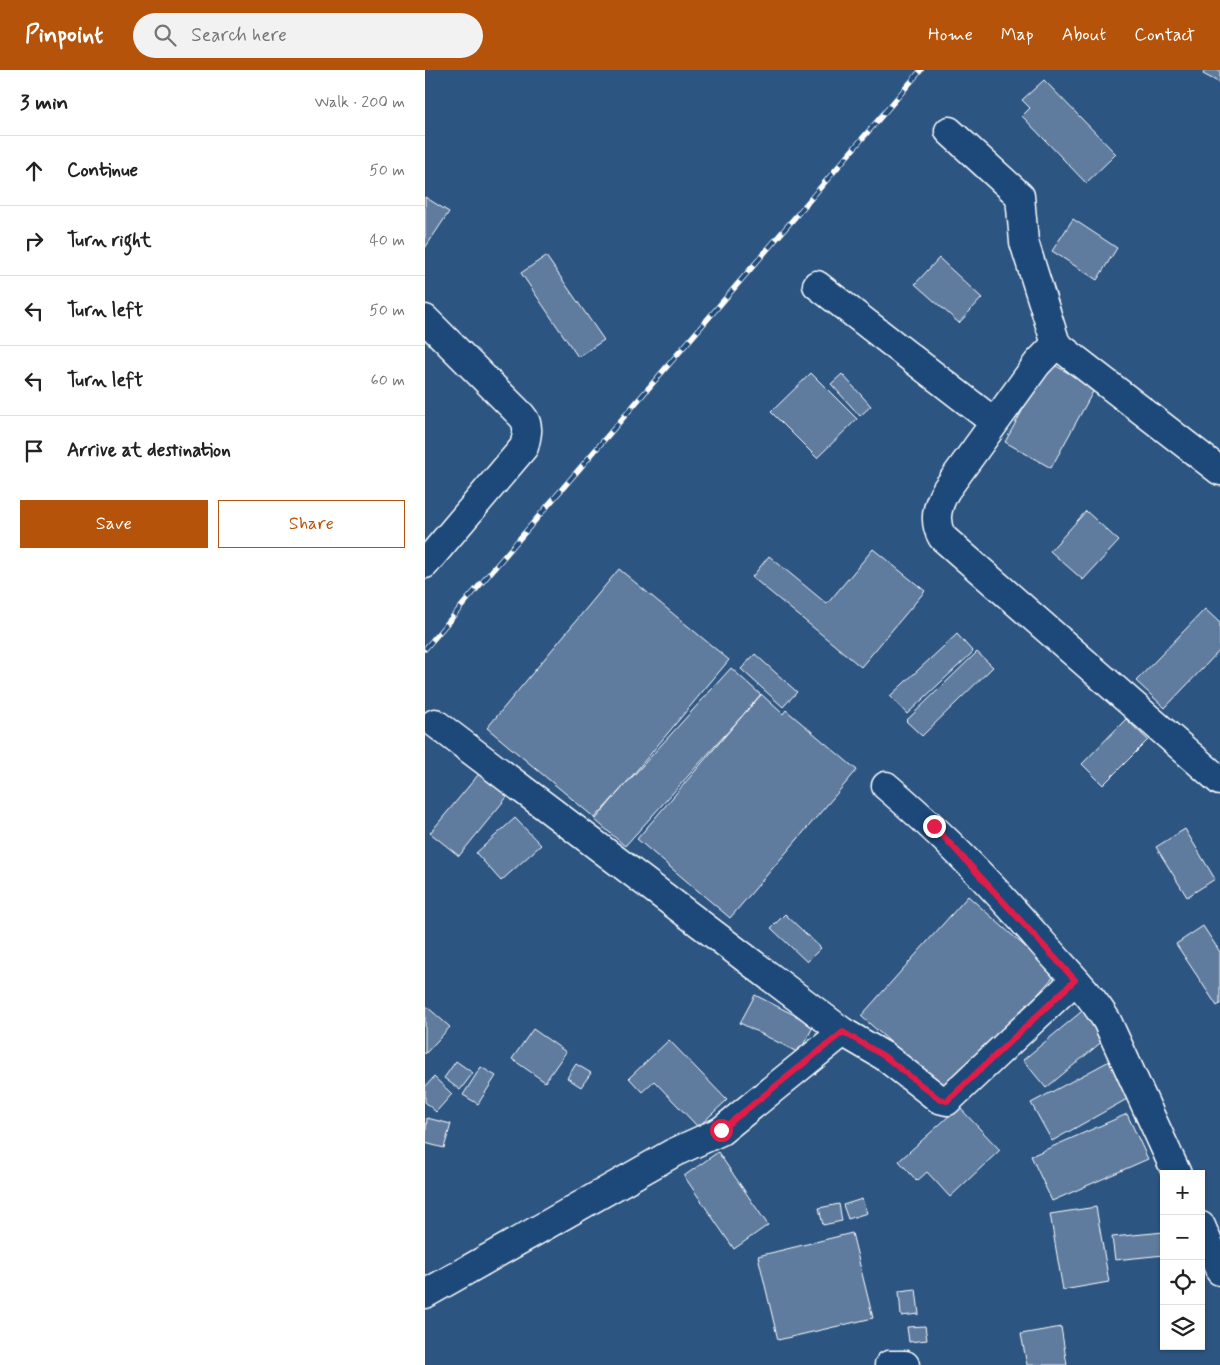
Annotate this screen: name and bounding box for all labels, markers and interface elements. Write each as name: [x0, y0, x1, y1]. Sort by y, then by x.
search box: [133, 13, 483, 58]
text: Pinpoint: [25, 20, 103, 51]
icon: search: [151, 21, 179, 49]
text: Search here: [191, 23, 287, 48]
text: Home: [928, 23, 973, 47]
text: Map: [1001, 23, 1034, 47]
text: About: [1062, 23, 1106, 47]
text: Contact: [1134, 23, 1195, 47]
text: 3 min: [20, 89, 68, 117]
text: Walk · 200 m: [314, 92, 405, 113]
icon: ahead: [20, 157, 48, 185]
text: Continue: [67, 158, 138, 183]
text: 50 m: [369, 160, 405, 181]
icon: right: [20, 227, 48, 255]
text: Turn right: [67, 228, 151, 253]
text: 40 m: [369, 230, 405, 251]
icon: left: [20, 297, 48, 325]
text: Turn left: [67, 298, 143, 323]
text: 50 m: [369, 300, 405, 321]
icon: left: [20, 367, 48, 395]
text: Turn left: [67, 368, 143, 393]
text: 60 m: [371, 370, 405, 391]
icon: arrive: [20, 437, 48, 465]
text: Arrive at destination: [67, 438, 231, 463]
button: Save: [20, 500, 208, 548]
button: Share: [218, 500, 405, 548]
route end: [923, 815, 946, 838]
route start: [710, 1119, 733, 1142]
map controls: [1160, 1170, 1205, 1350]
button: +: [1160, 1170, 1205, 1215]
button: −: [1160, 1215, 1205, 1260]
button: locate: [1160, 1260, 1205, 1305]
button: layers: [1160, 1305, 1205, 1350]

